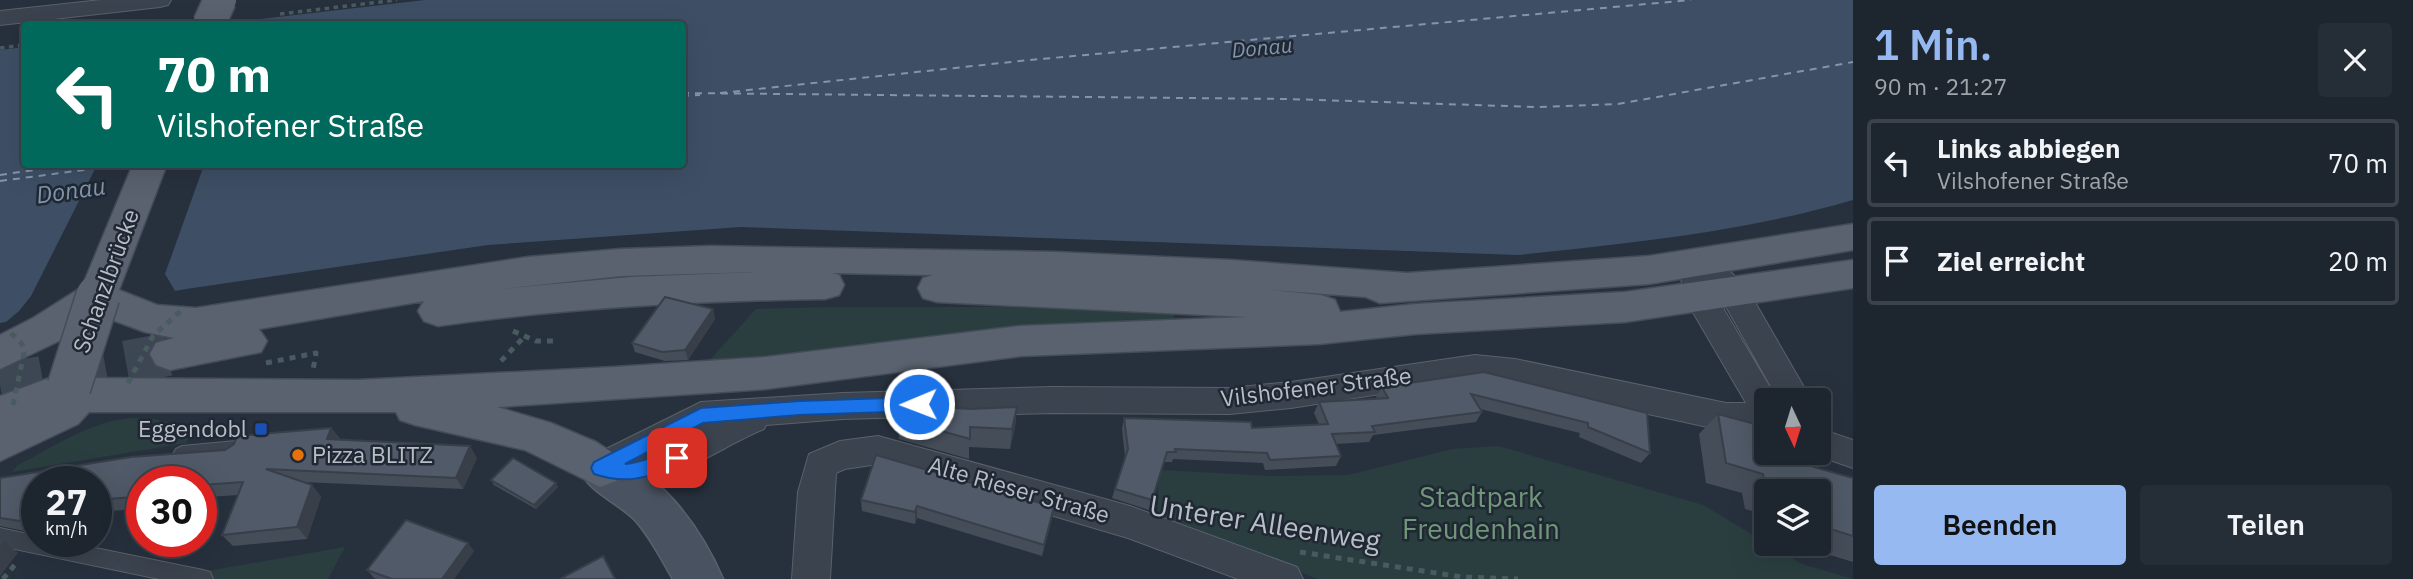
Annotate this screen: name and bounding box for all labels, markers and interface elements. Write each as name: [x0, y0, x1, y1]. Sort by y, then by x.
text: 1 Min.: [1874, 17, 1992, 72]
button: close: [2318, 23, 2392, 97]
water label: Donau: [1230, 30, 1294, 64]
text: 70 m: [157, 42, 271, 105]
icon: left: [42, 49, 133, 140]
text: 90 m · 21:27: [1874, 71, 2007, 101]
text: Vilshofener Straße: [157, 104, 424, 146]
text: Links abbiegen: [1937, 131, 2120, 165]
icon: left: [1878, 144, 1916, 182]
text: 70 m: [2328, 146, 2388, 180]
text: Vilshofener Straße: [1937, 165, 2129, 195]
water label: Donau: [34, 169, 108, 211]
street label: Schanzlbrücke: [65, 205, 145, 357]
icon: arrive: [1878, 242, 1916, 280]
text: Ziel erreicht: [1937, 244, 2085, 278]
text: 20 m: [2328, 244, 2388, 278]
street label: Vilshofener Straße: [1219, 359, 1413, 413]
position arrow: [882, 367, 956, 441]
north arrow: [1754, 388, 1830, 466]
map controls: [1754, 388, 1831, 556]
place label: Eggendobl: [138, 413, 247, 443]
marker: Eggendobl: [253, 421, 269, 437]
pin: [647, 428, 707, 488]
place label: Pizza BLITZ: [312, 439, 433, 469]
icon: arrive: [658, 439, 696, 477]
marker: Pizza BLITZ: [290, 447, 306, 463]
street label: Alte Rieser Straße: [925, 449, 1113, 529]
speed limit sign: 30: [126, 466, 217, 557]
park label: Stadtpark Freudenhain: [1402, 478, 1560, 547]
text: 27: [45, 479, 88, 525]
button: layers: [1754, 479, 1831, 556]
button: Beenden: [1874, 485, 2126, 565]
button: Teilen: [2140, 485, 2392, 565]
street label: Unterer Alleenweg: [1147, 486, 1383, 559]
text: km/h: [45, 517, 88, 540]

